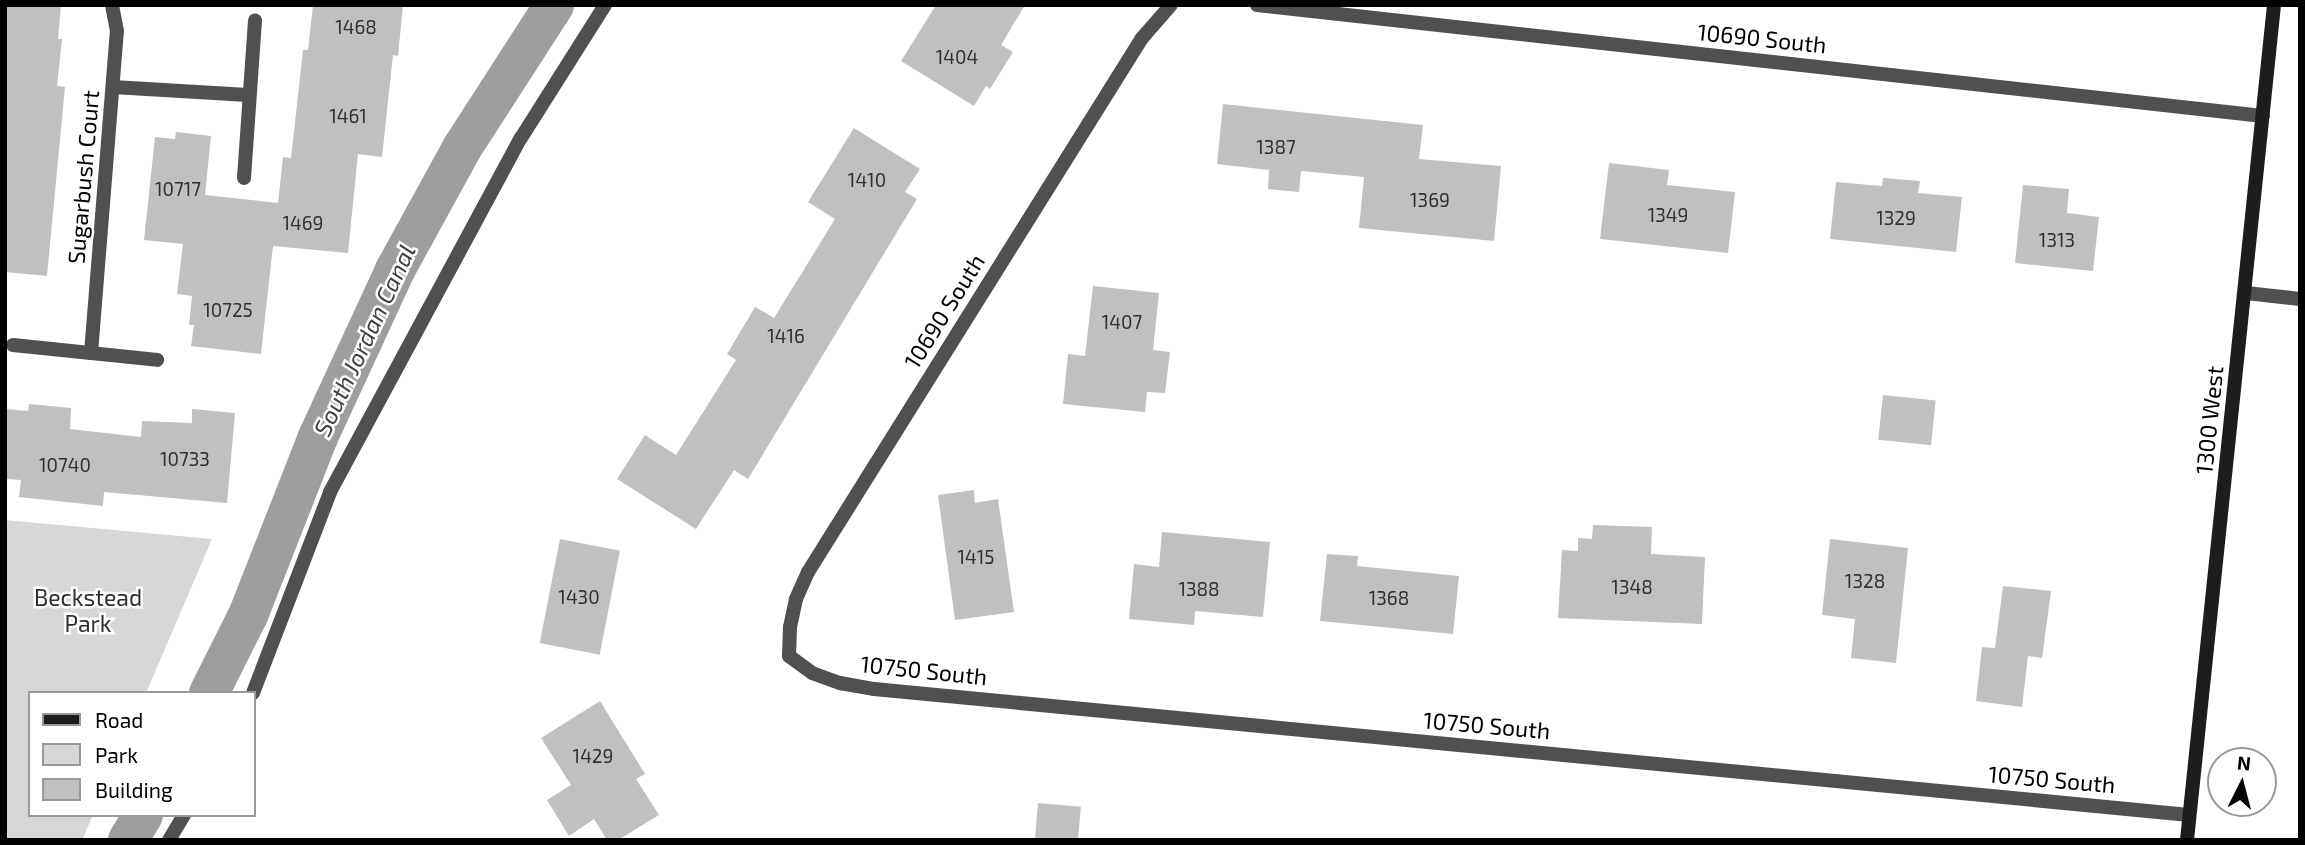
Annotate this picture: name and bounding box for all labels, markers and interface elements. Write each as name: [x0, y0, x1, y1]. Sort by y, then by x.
house number: 1468: [335, 16, 377, 38]
street label: 10690 South: [1696, 18, 1828, 58]
house number: 1404: [936, 46, 978, 68]
street label: Sugarbush Court: [62, 89, 104, 265]
house number: 1461: [329, 105, 367, 127]
house number: 1387: [1256, 136, 1296, 158]
house number: 1410: [848, 169, 886, 191]
house number: 10717: [155, 178, 201, 200]
house number: 1369: [1410, 189, 1450, 211]
house number: 1349: [1648, 204, 1688, 226]
house number: 1329: [1876, 207, 1916, 229]
house number: 1469: [283, 212, 323, 234]
house number: 1313: [2039, 229, 2075, 251]
water label: South Jordan Canal: [307, 239, 421, 441]
street label: 10690 South: [898, 249, 990, 373]
house number: 10725: [203, 299, 253, 321]
house number: 1407: [1102, 311, 1142, 333]
house number: 1416: [767, 325, 805, 347]
street label: 1300 West: [2190, 364, 2228, 476]
house number: 10733: [160, 448, 210, 470]
house number: 10740: [39, 454, 91, 476]
house number: 1415: [958, 546, 994, 568]
house number: 1328: [1845, 570, 1885, 592]
house number: 1348: [1611, 576, 1653, 598]
house number: 1388: [1178, 578, 1220, 600]
park label: Beckstead Park: [34, 583, 142, 637]
house number: 1430: [558, 586, 600, 608]
house number: 1368: [1369, 587, 1409, 609]
street label: 10750 South: [859, 650, 989, 690]
legend: [28, 691, 256, 817]
street label: 10750 South: [1422, 706, 1552, 744]
text: Road: [95, 707, 143, 732]
text: Park: [95, 742, 138, 767]
house number: 1429: [573, 745, 613, 767]
north arrow: [2207, 747, 2277, 817]
text: N: [2236, 750, 2252, 775]
street label: 10750 South: [1987, 760, 2117, 798]
text: Building: [95, 777, 173, 802]

